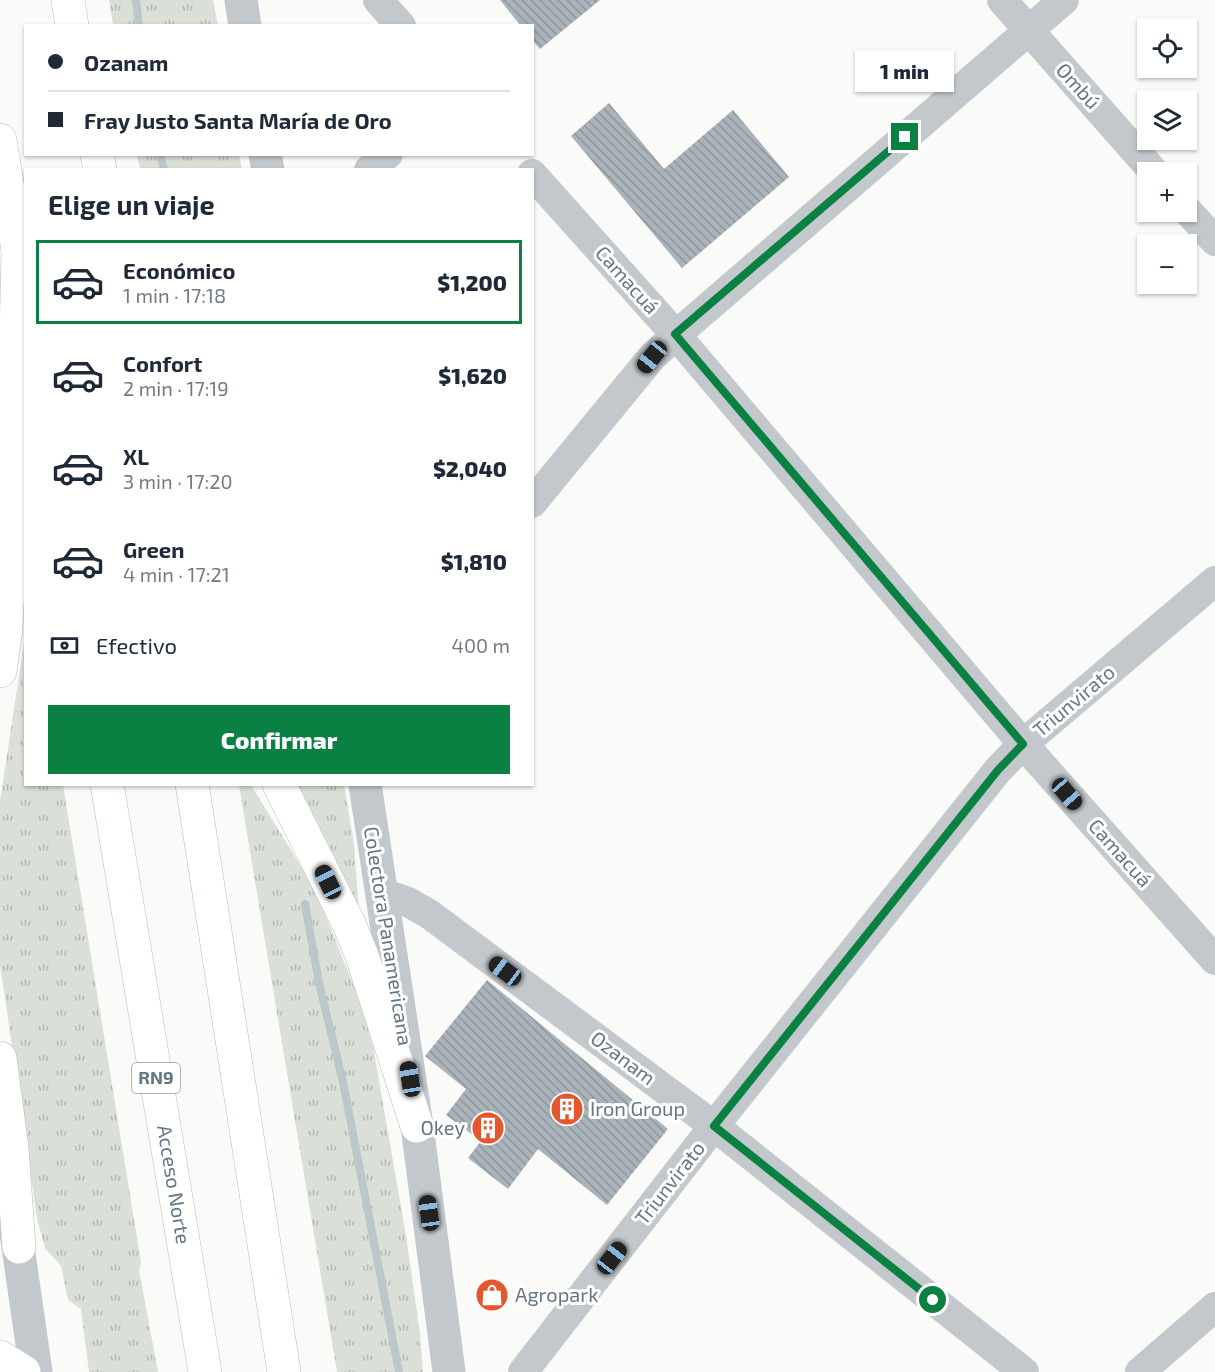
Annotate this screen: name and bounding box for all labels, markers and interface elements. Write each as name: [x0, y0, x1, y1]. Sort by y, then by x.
map controls: [1137, 18, 1197, 294]
button: locate: [1137, 18, 1197, 78]
text: Ozanam: [84, 49, 168, 75]
callout: 1 min: [856, 50, 954, 92]
street label: Ombú: [1052, 57, 1106, 113]
text: 1 min: [880, 59, 929, 83]
button: layers: [1137, 90, 1197, 150]
text: Fray Justo Santa María de Oro: [84, 107, 392, 133]
route end: [891, 123, 918, 150]
button: +: [1137, 162, 1197, 222]
text: Elige un viaje: [48, 188, 215, 220]
button: −: [1137, 234, 1197, 294]
street label: Camacuá: [591, 240, 664, 318]
icon: car: [51, 255, 105, 309]
text: Económico: [123, 257, 235, 283]
text: $1,200: [437, 269, 507, 295]
text: 1 min · 17:18: [123, 283, 226, 307]
car: [634, 337, 670, 377]
icon: car: [51, 348, 105, 402]
text: Confort: [123, 350, 202, 376]
text: $1,620: [438, 362, 507, 388]
text: 2 min · 17:19: [123, 376, 229, 400]
icon: car: [51, 441, 105, 495]
text: XL: [123, 443, 149, 469]
text: $2,040: [433, 455, 507, 481]
text: 3 min · 17:20: [123, 469, 233, 493]
icon: car: [51, 534, 105, 588]
text: Green: [123, 536, 185, 562]
text: $1,810: [441, 548, 507, 574]
text: 4 min · 17:21: [123, 562, 230, 586]
icon: cash: [48, 629, 81, 662]
text: Efectivo: [96, 632, 177, 658]
text: 400 m: [452, 633, 510, 657]
street label: Triunvirato: [1028, 659, 1119, 741]
button: Confirmar: [48, 705, 510, 774]
car: [1048, 775, 1086, 813]
street label: Camacuá: [1084, 813, 1157, 891]
street label: Colectora Panamericana: [360, 825, 418, 1047]
car: [312, 862, 344, 902]
car: [485, 953, 525, 989]
street label: Ozanam: [587, 1025, 661, 1089]
car: [398, 1060, 422, 1098]
road number: RN9: [132, 1063, 180, 1093]
building icon: Iron Group: [549, 1091, 585, 1127]
place label: Iron Group: [590, 1096, 685, 1120]
building icon: Okey: [470, 1110, 506, 1146]
place label: Okey: [421, 1115, 465, 1139]
street label: Acceso Norte: [153, 1123, 196, 1246]
street label: Triunvirato: [629, 1136, 709, 1229]
car: [418, 1194, 440, 1232]
car: [594, 1238, 630, 1278]
shop icon: Agropark: [474, 1277, 510, 1313]
place label: Agropark: [515, 1282, 599, 1306]
route start: [919, 1286, 946, 1313]

